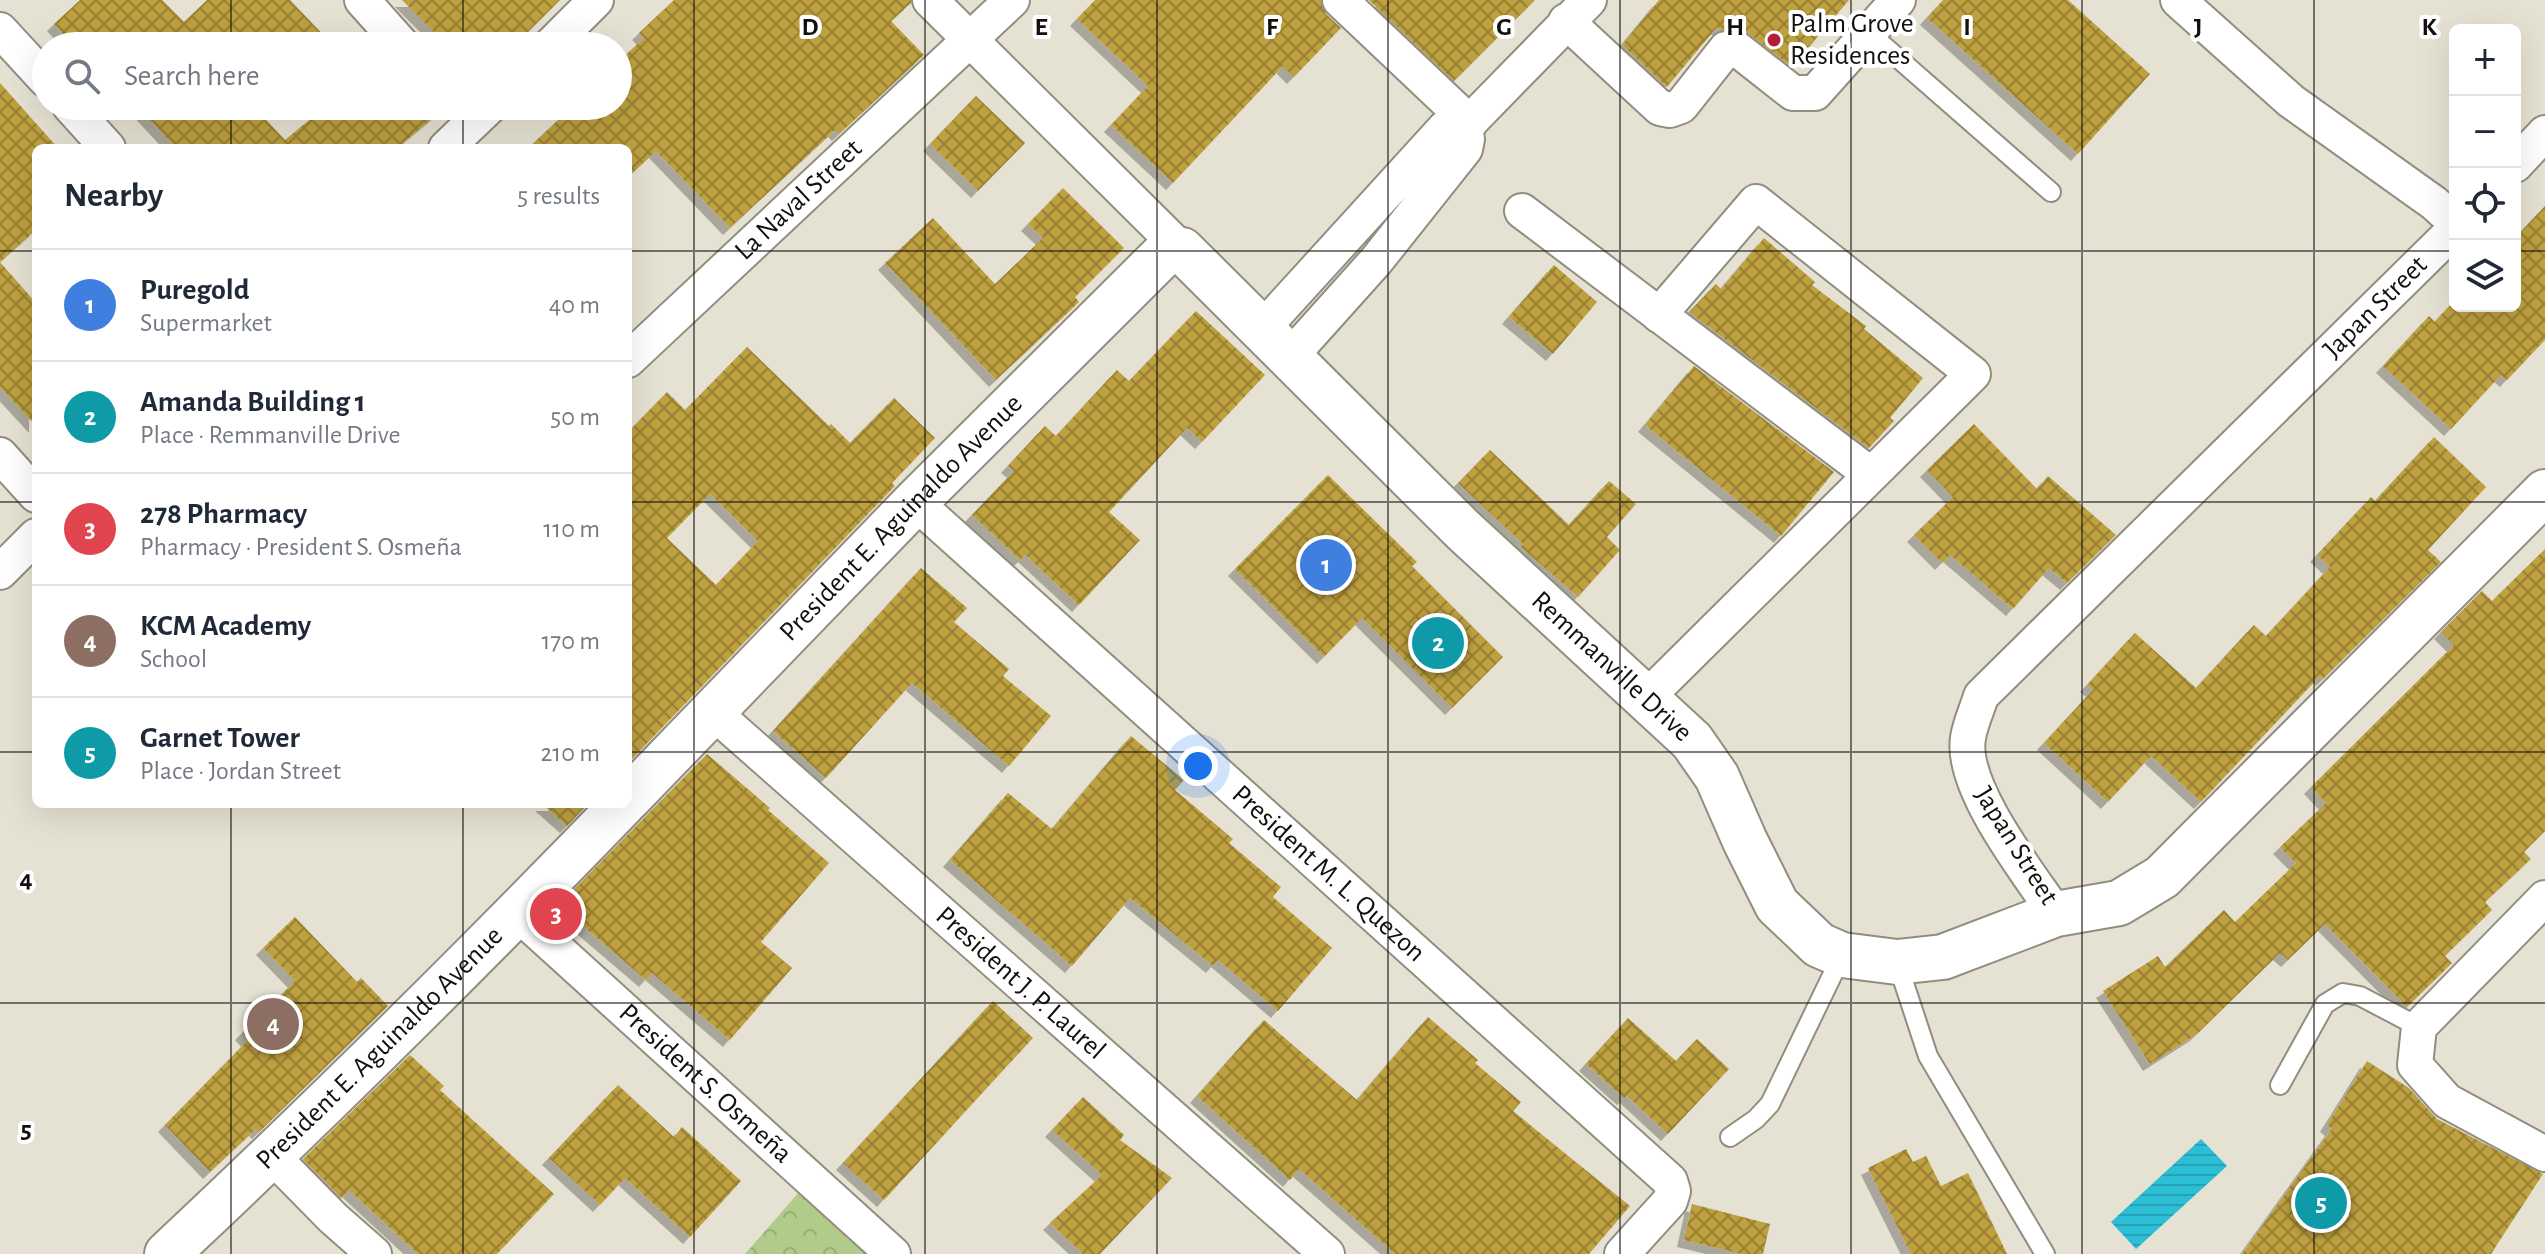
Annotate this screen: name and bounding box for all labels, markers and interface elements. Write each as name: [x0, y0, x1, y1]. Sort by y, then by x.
place label: Palm Grove Residences: [1790, 10, 1914, 70]
text: D: [801, 14, 819, 40]
text: E: [1034, 14, 1048, 40]
text: F: [1266, 14, 1279, 40]
text: G: [1496, 14, 1512, 40]
text: H: [1726, 14, 1744, 40]
text: I: [1963, 14, 1971, 40]
text: J: [2194, 14, 2202, 40]
text: K: [2421, 14, 2437, 40]
map controls: [2449, 24, 2521, 312]
button: +: [2449, 24, 2521, 96]
marker: Palm Grove Residences: [1765, 31, 1783, 49]
search box: [32, 32, 632, 120]
icon: search: [60, 54, 104, 98]
text: Search here: [124, 61, 260, 91]
button: −: [2449, 96, 2521, 168]
street label: La Naval Street: [730, 134, 868, 266]
button: locate: [2449, 168, 2521, 240]
text: Nearby: [64, 179, 163, 213]
text: 5 results: [517, 183, 600, 209]
button: layers: [2449, 240, 2521, 312]
street label: Japan Street: [2318, 251, 2433, 364]
text: Puregold: [140, 275, 250, 305]
text: 1: [85, 292, 95, 318]
text: 40 m: [549, 292, 600, 318]
text: Supermarket: [140, 310, 272, 336]
text: Amanda Building 1: [140, 387, 365, 417]
street label: President E. Aguinaldo Avenue: [775, 389, 1028, 647]
text: 2: [84, 404, 96, 430]
text: 50 m: [550, 404, 600, 430]
text: Place · Remmanville Drive: [140, 422, 400, 448]
text: 278 Pharmacy: [140, 499, 307, 529]
text: 3: [84, 516, 96, 542]
text: 110 m: [543, 516, 600, 542]
text: Pharmacy · President S. Osmeña: [140, 534, 462, 560]
pin: 1: [1300, 535, 1352, 595]
street label: Remmanville Drive: [1526, 586, 1697, 747]
text: KCM Academy: [140, 611, 311, 641]
pin: 2: [1412, 613, 1464, 673]
text: 4: [83, 628, 97, 654]
text: 170 m: [541, 628, 600, 654]
text: School: [140, 646, 207, 672]
text: Garnet Tower: [140, 723, 300, 753]
text: 5: [84, 740, 96, 766]
text: 210 m: [540, 740, 600, 766]
your location: [1178, 746, 1218, 786]
text: Place · Jordan Street: [140, 758, 341, 784]
street label: President M. L. Quezon: [1227, 780, 1430, 967]
street label: Japan Street: [1969, 782, 2063, 910]
text: 4: [19, 866, 33, 892]
pin: 3: [530, 884, 582, 944]
street label: President J. P. Laurel: [930, 902, 1110, 1065]
street label: President E. Aguinaldo Avenue: [251, 921, 508, 1175]
pin: 4: [247, 994, 299, 1054]
street label: President S. Osmeña: [613, 999, 797, 1169]
text: 5: [20, 1117, 32, 1143]
pin: 5: [2295, 1173, 2347, 1233]

